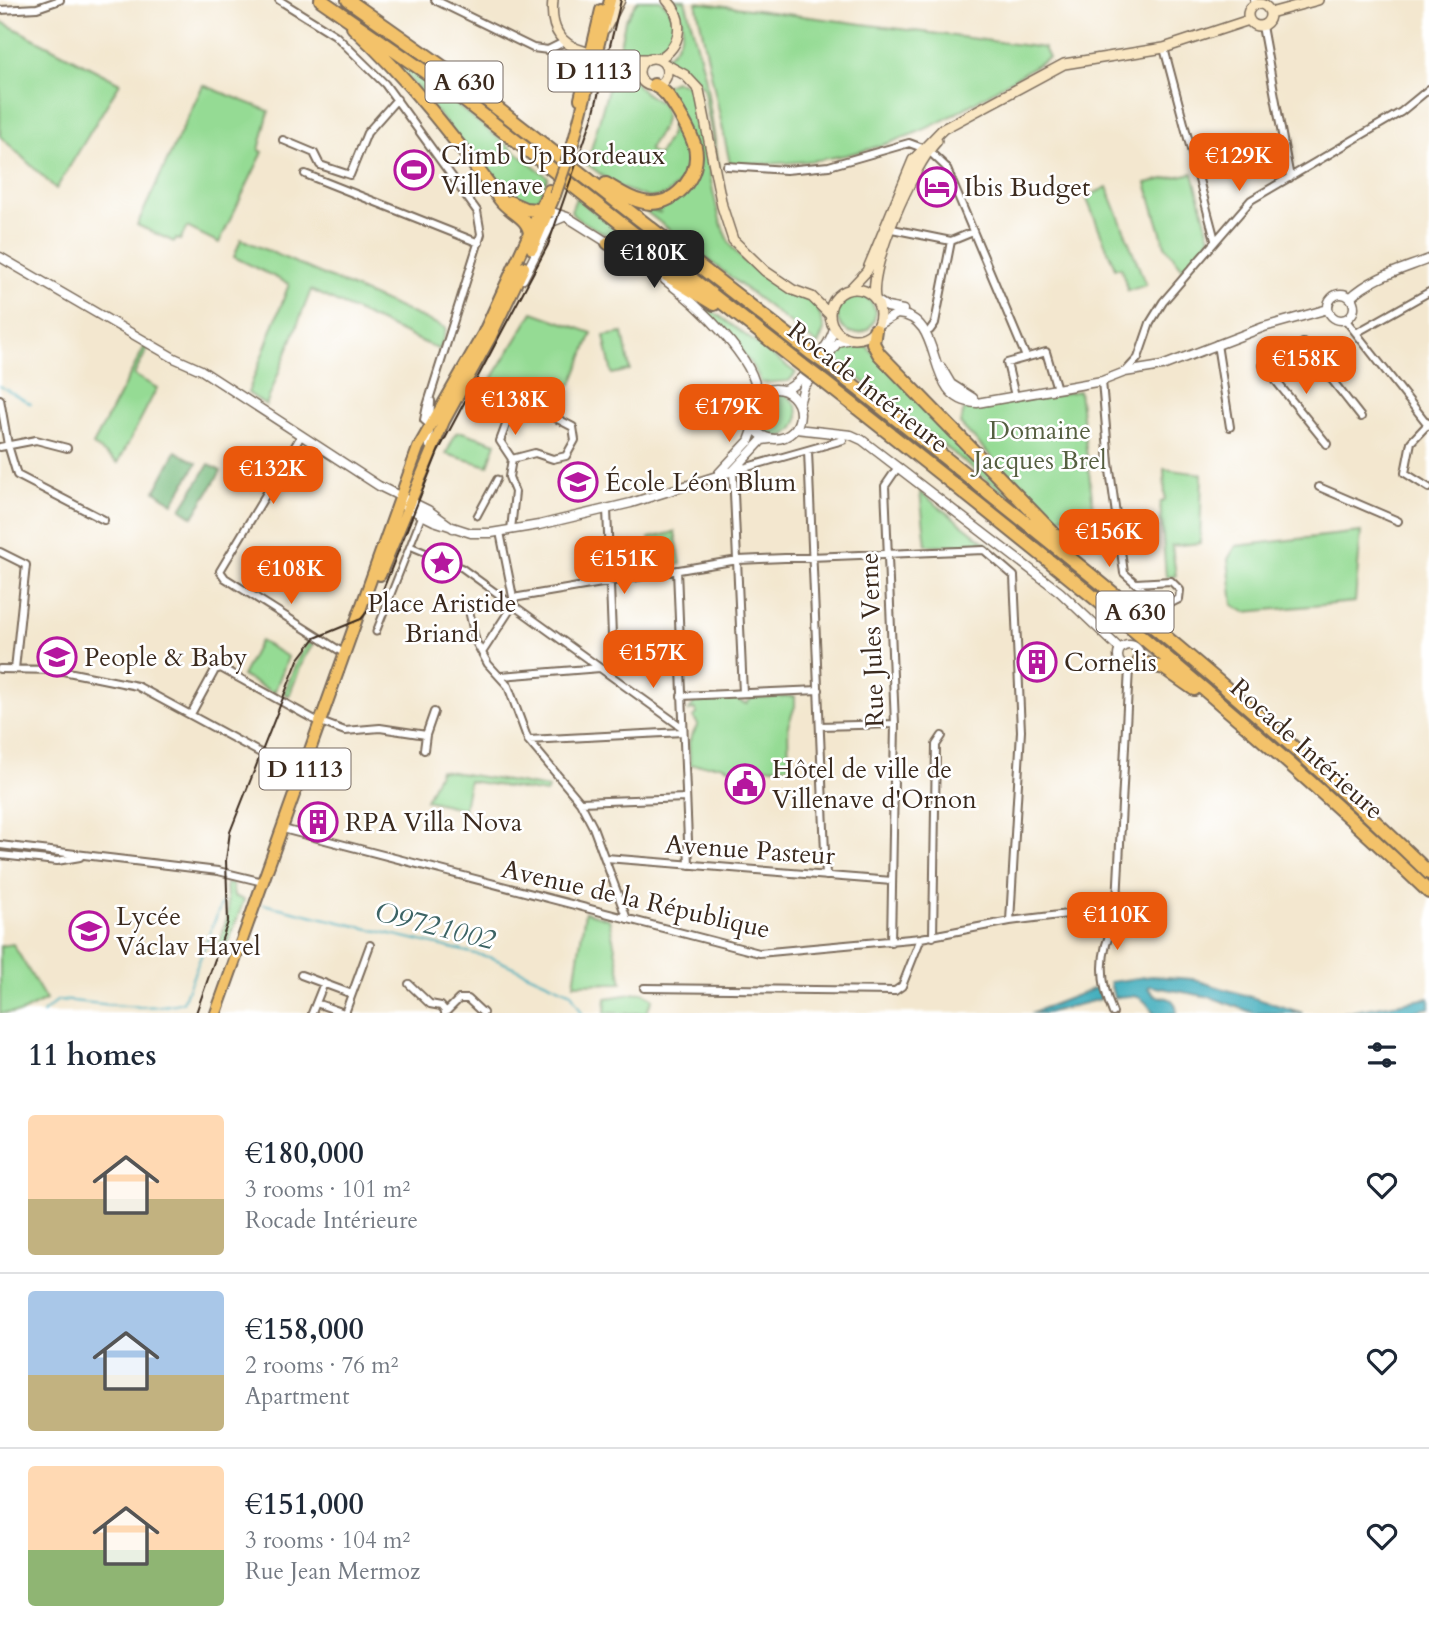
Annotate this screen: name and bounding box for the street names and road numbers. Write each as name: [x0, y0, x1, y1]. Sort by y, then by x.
road number: D 1113: [548, 50, 640, 92]
road number: A 630: [426, 61, 503, 102]
street label: Rocade Intérieure: [780, 313, 956, 461]
street label: Rue Jules Verne: [851, 552, 893, 728]
road number: A 630: [1096, 592, 1174, 632]
street label: Rocade Intérieure: [1223, 671, 1391, 827]
road number: D 1113: [260, 748, 350, 790]
street label: Avenue Pasteur: [664, 827, 837, 873]
street label: Avenue de la République: [498, 851, 774, 947]

